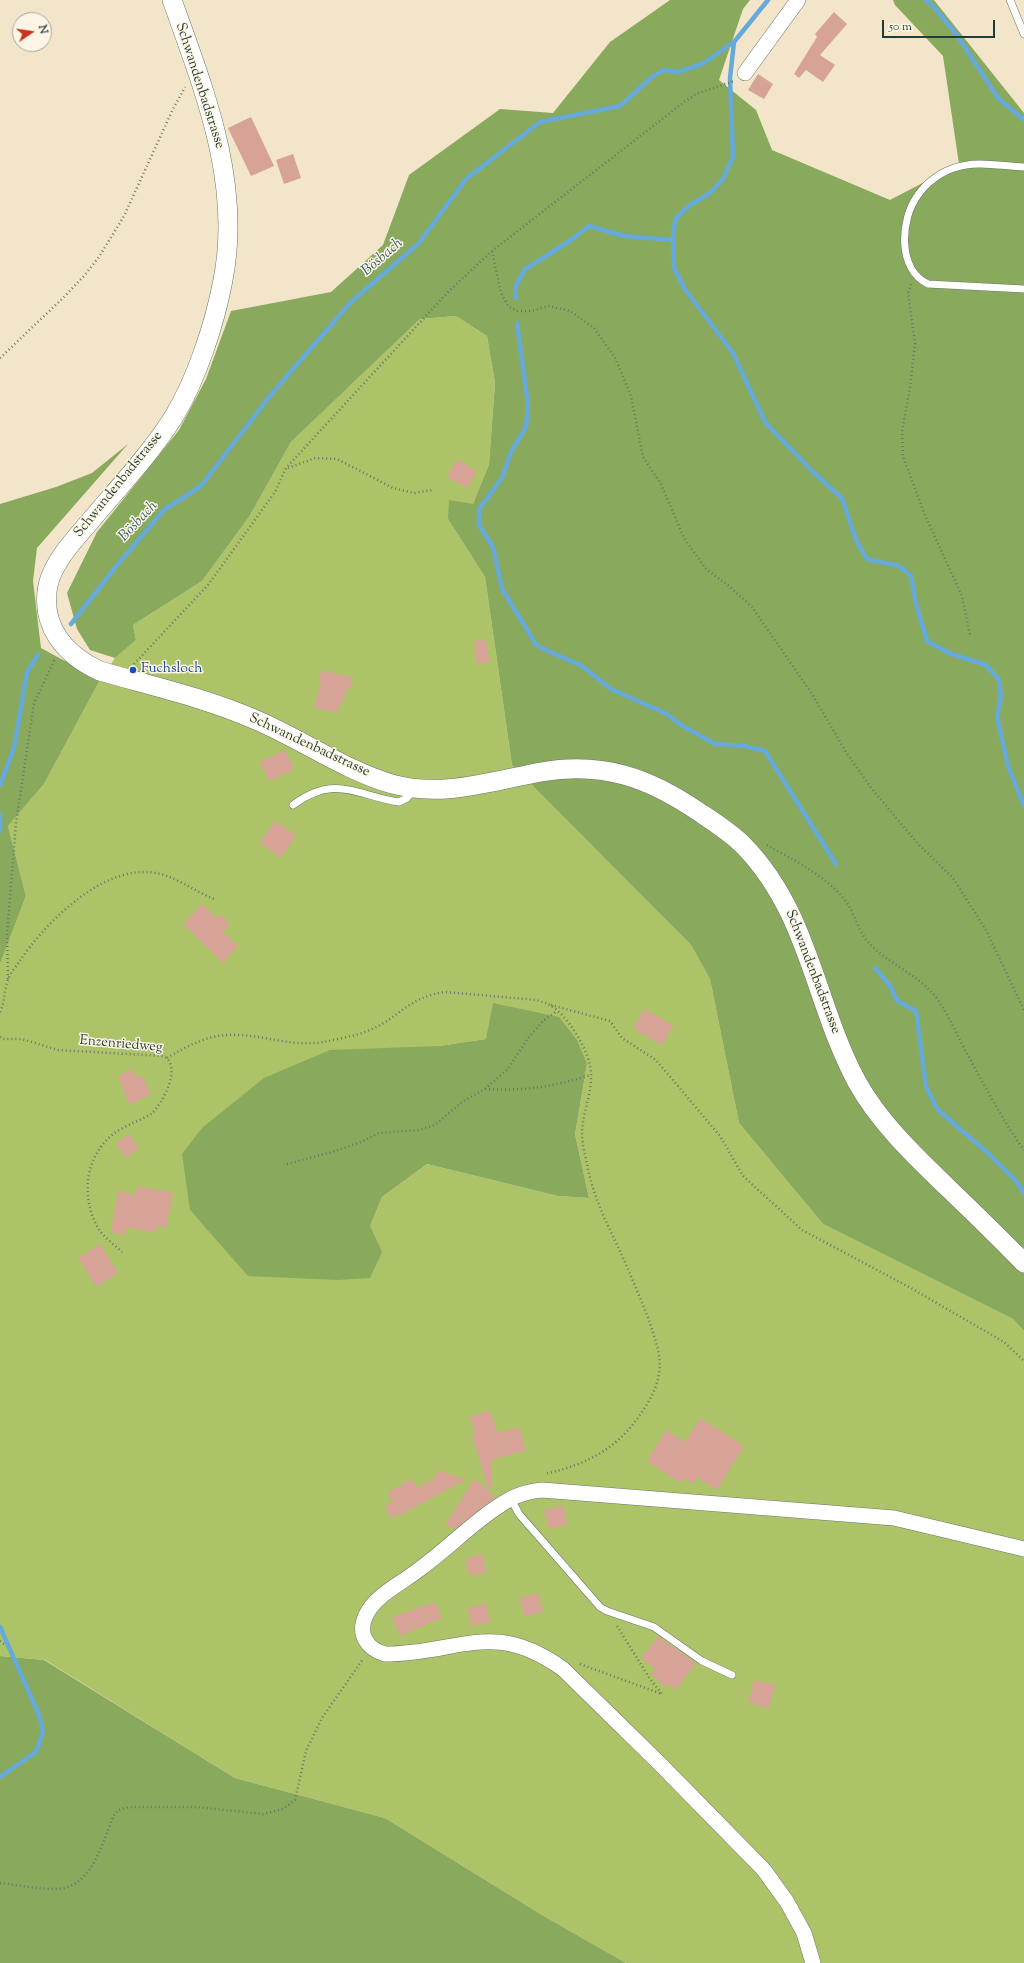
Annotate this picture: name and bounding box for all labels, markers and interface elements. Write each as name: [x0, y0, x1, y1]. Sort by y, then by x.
north arrow: [12, 12, 52, 52]
scale bar: [884, 12, 997, 38]
text: 50 m: [889, 18, 912, 36]
street label: Schwandenbadstrasse: [171, 21, 227, 151]
text: N: [34, 23, 52, 36]
water label: Bösbach: [359, 235, 407, 281]
street label: Schwandenbadstrasse: [71, 429, 167, 541]
water label: Bösbach: [116, 498, 162, 546]
place label: Fuchsloch: [141, 662, 202, 678]
marker: Fuchsloch: [128, 665, 138, 675]
street label: Schwandenbadstrasse: [246, 711, 372, 781]
street label: Schwandenbadstrasse: [781, 908, 843, 1036]
street label: Enzenriedweg: [79, 1033, 163, 1057]

